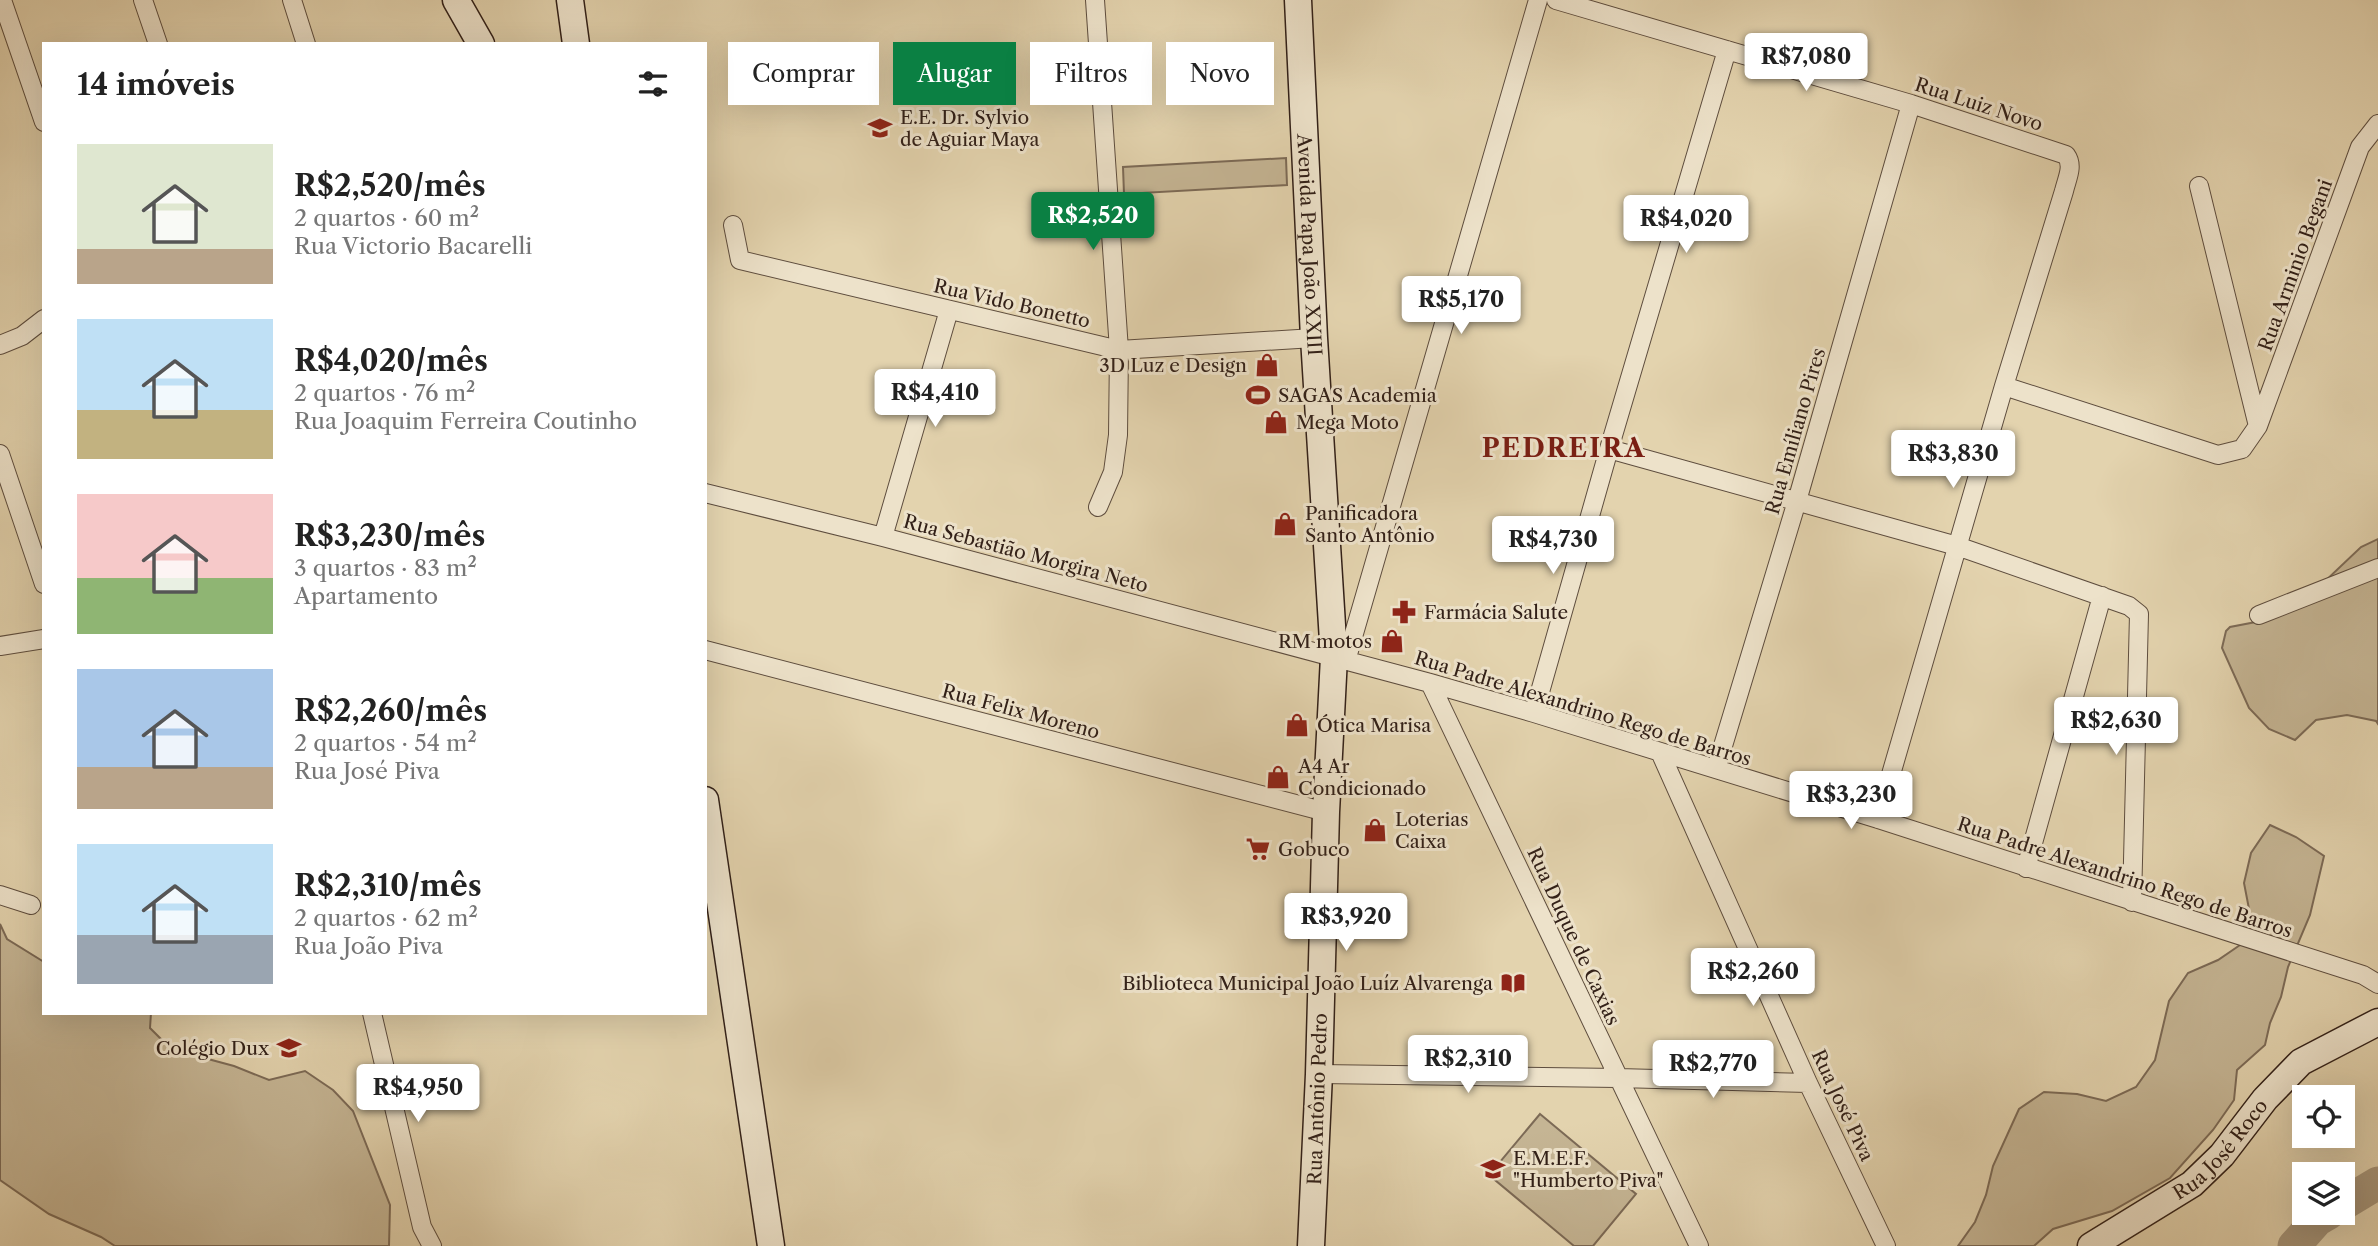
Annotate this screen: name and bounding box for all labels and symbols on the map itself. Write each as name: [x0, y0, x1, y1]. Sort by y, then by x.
pin: R$7,080: [1741, 34, 1871, 93]
street label: Rua Luiz Novo: [1912, 73, 2046, 136]
place label: E.E. Dr. Sylvio de Aguiar Maya: [900, 106, 1039, 151]
school or university icon: E.E. Dr. Sylvio de Aguiar Maya: [866, 114, 894, 142]
street label: Avenida Papa João XXIII: [1292, 132, 1326, 356]
street label: Rua Arminio Begani: [2254, 176, 2337, 354]
pin: R$2,520: [1028, 192, 1158, 252]
pin: R$4,020: [1621, 196, 1751, 255]
street label: Rua Vido Bonetto: [931, 274, 1092, 333]
pin: R$5,170: [1396, 276, 1526, 336]
street label: Rua Emíliano Pires: [1761, 345, 1830, 517]
shop icon: 3D Luz e Design: [1253, 351, 1281, 379]
place label: 3D Luz e Design: [1099, 354, 1247, 377]
pin: R$4,410: [870, 370, 1000, 429]
sports icon: SAGAS Academia: [1244, 381, 1272, 409]
place label: SAGAS Academia: [1278, 384, 1437, 407]
shop icon: Mega Moto: [1262, 408, 1290, 436]
place label: Mega Moto: [1296, 411, 1399, 434]
pin: R$3,830: [1888, 430, 2018, 490]
district label: PEDREIRA: [1482, 432, 1646, 464]
place label: Panificadora Santo Antônio: [1305, 502, 1435, 547]
street label: Rua Sebastião Morgira Neto: [901, 510, 1151, 597]
shop icon: Panificadora Santo Antônio: [1271, 510, 1299, 538]
pin: R$4,730: [1488, 516, 1618, 576]
pharmacy icon: Farmácia Salute: [1390, 598, 1418, 626]
place label: Farmácia Salute: [1424, 601, 1568, 624]
shop icon: RM motos: [1378, 627, 1406, 655]
place label: RM motos: [1278, 630, 1372, 653]
street label: Rua Padre Alexandrino Rego de Barros: [1412, 646, 1754, 771]
street label: Rua Felix Moreno: [940, 679, 1102, 744]
pin: R$2,630: [2051, 698, 2181, 757]
shop icon: Ótica Marisa: [1283, 711, 1311, 739]
place label: Ótica Marisa: [1317, 714, 1431, 737]
place label: A4 Ar Condicionado: [1297, 755, 1426, 800]
shop icon: A4 Ar Condicionado: [1264, 763, 1292, 791]
pin: R$3,230: [1786, 772, 1916, 831]
place label: Loterias Caixa: [1395, 808, 1469, 853]
street label: Rua Padre Alexandrino Rego de Barros: [1954, 812, 2295, 943]
shop icon: Loterias Caixa: [1361, 816, 1389, 844]
supermarket icon: Gobuco: [1244, 835, 1272, 863]
place label: Gobuco: [1278, 838, 1350, 861]
street label: Rua Duque de Caxias: [1522, 844, 1625, 1029]
pin: R$3,920: [1281, 894, 1411, 953]
pin: R$2,260: [1688, 948, 1818, 1008]
library icon: Biblioteca Municipal João Luíz Alvarenga: [1499, 969, 1527, 997]
place label: Biblioteca Municipal João Luíz Alvarenga: [1122, 972, 1493, 995]
street label: Rua Antônio Pedro: [1303, 1013, 1332, 1185]
school or university icon: Colégio Dux: [275, 1034, 303, 1062]
pin: R$2,310: [1403, 1036, 1533, 1095]
place label: Colégio Dux: [156, 1037, 270, 1060]
pin: R$2,770: [1648, 1040, 1778, 1100]
street label: Rua José Piva: [1807, 1046, 1878, 1165]
pin: R$4,950: [353, 1064, 483, 1124]
street label: Rua José Roco: [2169, 1095, 2273, 1205]
place label: E.M.E.F. "Humberto Piva": [1513, 1147, 1663, 1192]
school or university icon: E.M.E.F. "Humberto Piva": [1479, 1155, 1507, 1183]

